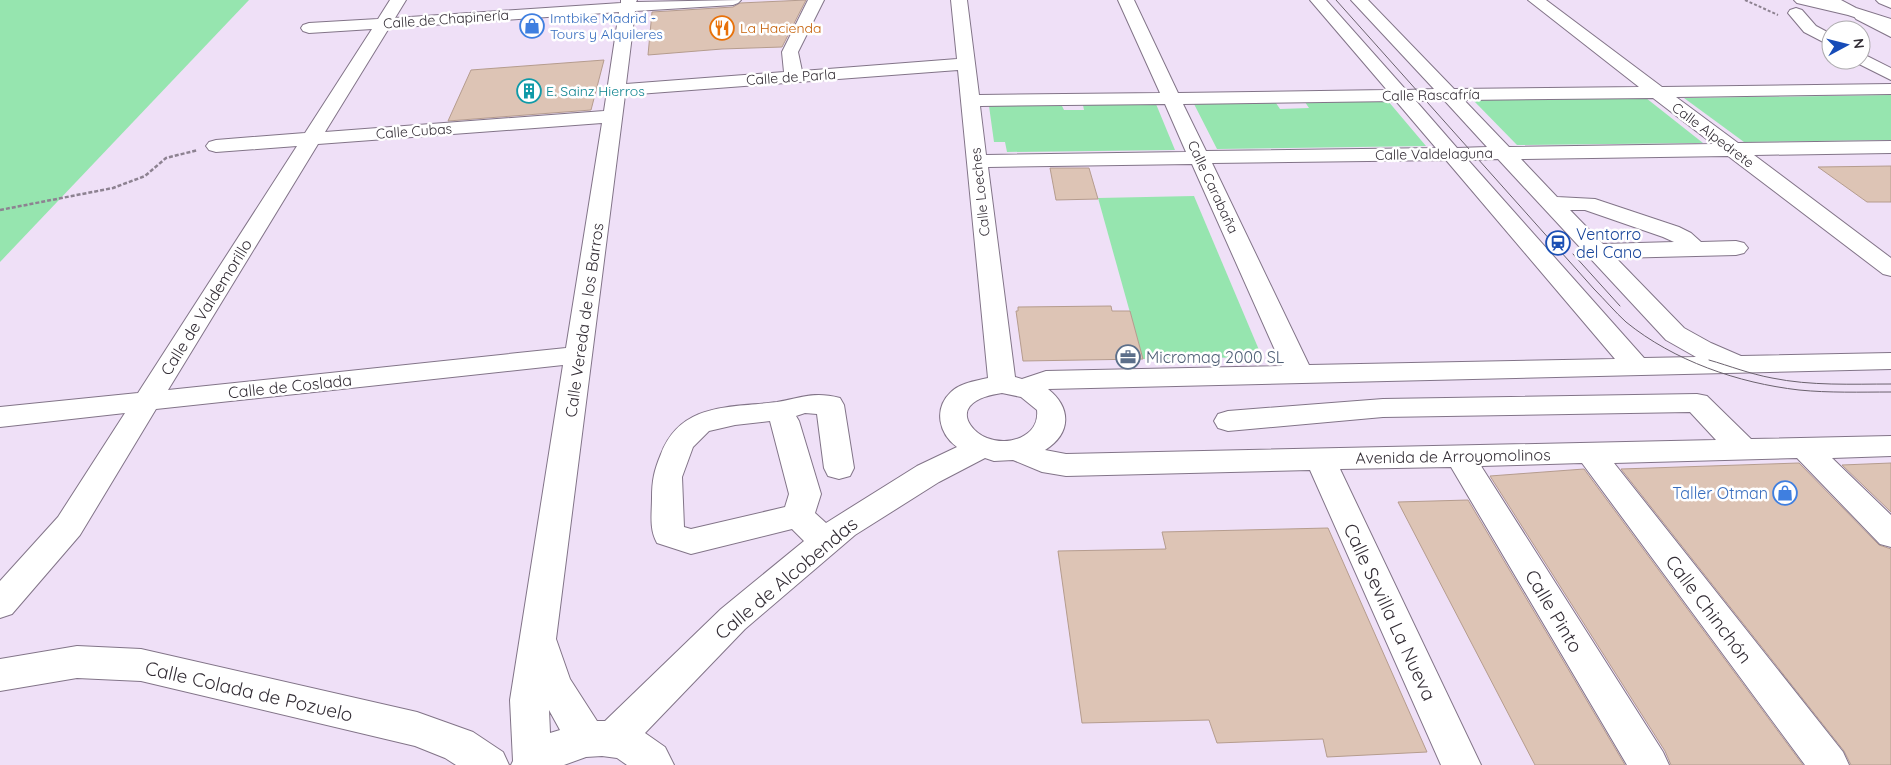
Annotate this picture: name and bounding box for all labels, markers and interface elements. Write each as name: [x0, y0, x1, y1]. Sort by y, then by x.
street label: Calle de Chapinería: [383, 6, 509, 32]
place label: Imtbike Madrid - Tours y Alquileres: [550, 9, 663, 43]
shop icon: Imtbike Madrid - Tours y Alquileres: [519, 13, 545, 39]
restaurant icon: La Hacienda: [709, 15, 735, 41]
place label: La Hacienda: [740, 19, 822, 37]
north arrow: [1821, 20, 1871, 70]
text: N: [1849, 37, 1868, 50]
street label: Calle de Parla: [746, 65, 836, 89]
building icon: E. Sainz Hierros: [516, 78, 542, 104]
place label: E. Sainz Hierros: [546, 82, 645, 100]
street label: Calle Rascafría: [1382, 85, 1480, 105]
street label: Calle Alpedrete: [1668, 98, 1758, 172]
street label: Calle Cubas: [375, 119, 453, 143]
street label: Calle Carabaña: [1184, 138, 1242, 236]
street label: Calle Valdelaguna: [1375, 144, 1493, 164]
street label: Calle Loeches: [966, 147, 994, 237]
street label: Calle Vereda de los Barros: [560, 222, 608, 418]
place label: Ventorro del Cano: [1576, 224, 1642, 262]
station icon: Ventorro del Cano: [1545, 230, 1571, 256]
street label: Calle de Valdemorillo: [156, 235, 256, 379]
office icon: Micromag 2000 SL: [1115, 344, 1141, 370]
place label: Micromag 2000 SL: [1146, 347, 1285, 367]
street label: Calle de Coslada: [227, 370, 353, 402]
street label: Avenida de Arroyomolinos: [1355, 444, 1551, 468]
shop icon: Taller Otman: [1772, 480, 1798, 506]
place label: Taller Otman: [1672, 483, 1768, 503]
street label: Calle de Alcobendas: [710, 511, 862, 645]
street label: Calle Sevilla La Nueva: [1338, 520, 1442, 704]
street label: Calle Chinchón: [1660, 550, 1758, 668]
street label: Calle Pinto: [1520, 565, 1588, 657]
street label: Calle Colada de Pozuelo: [143, 655, 355, 727]

